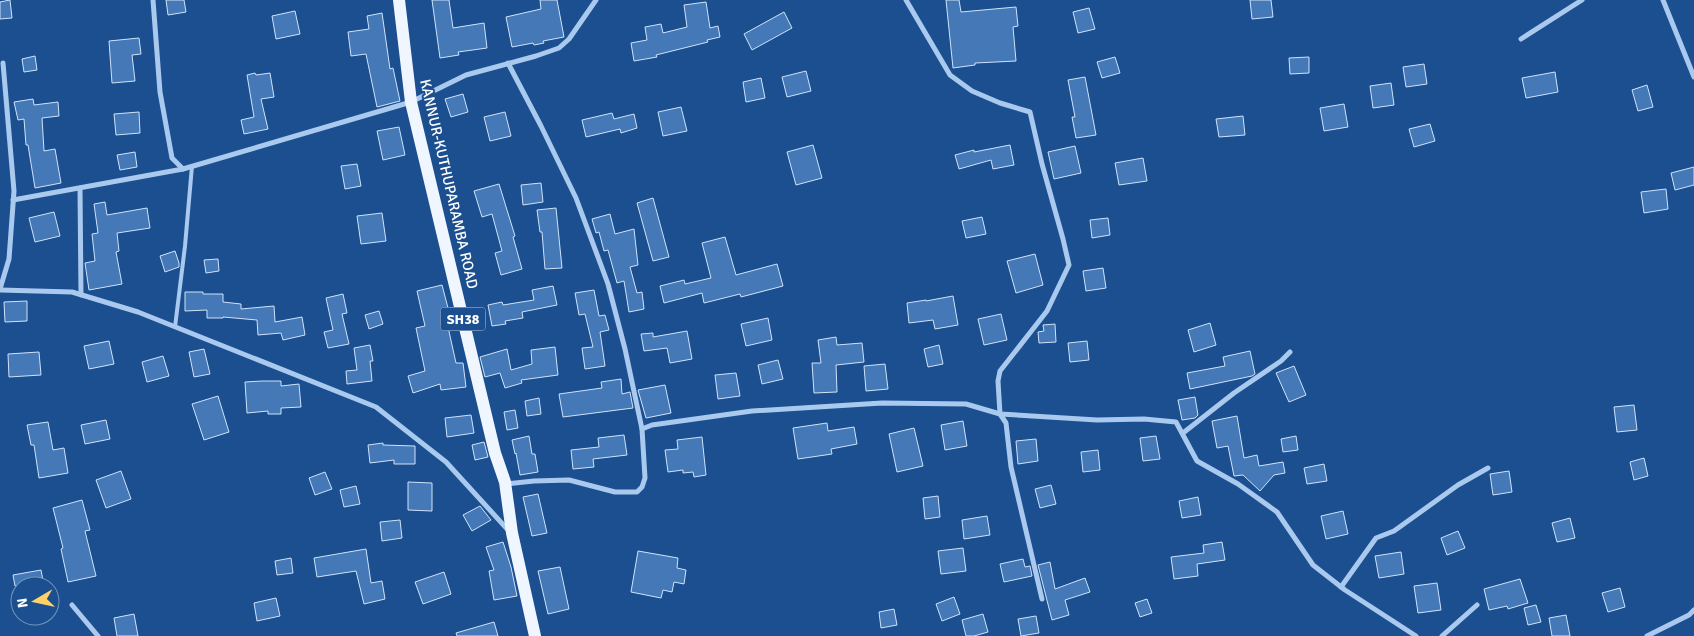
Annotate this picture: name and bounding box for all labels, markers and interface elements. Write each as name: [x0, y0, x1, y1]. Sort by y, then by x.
street label: KANNUR-KUTHUPARAMBA ROAD: [416, 77, 482, 291]
road number: SH38: [440, 308, 486, 330]
north arrow: [10, 576, 60, 626]
text: N: [13, 597, 32, 609]

